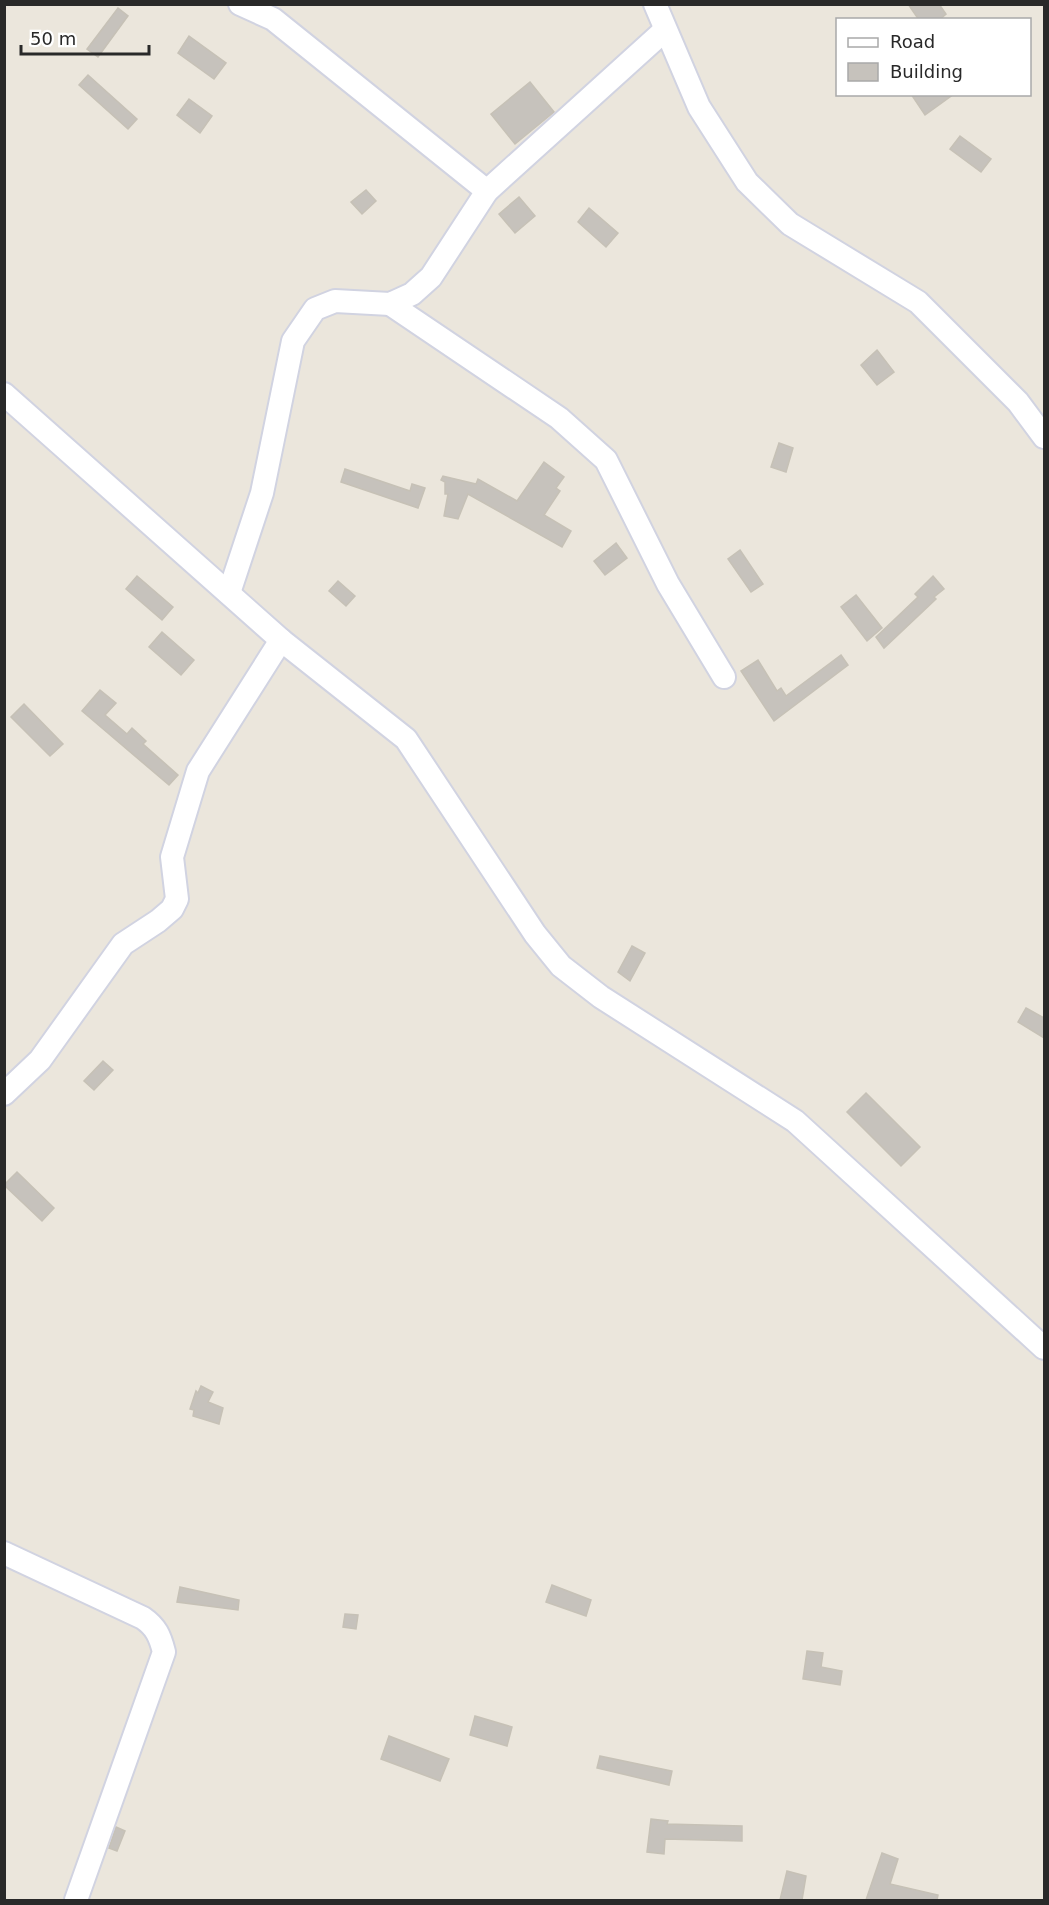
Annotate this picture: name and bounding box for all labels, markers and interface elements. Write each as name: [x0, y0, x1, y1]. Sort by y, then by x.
scale bar: [21, 18, 148, 56]
legend: [836, 18, 1031, 96]
text: 50 m: [30, 28, 76, 49]
text: Road: [890, 31, 935, 52]
text: Building: [890, 61, 963, 82]

